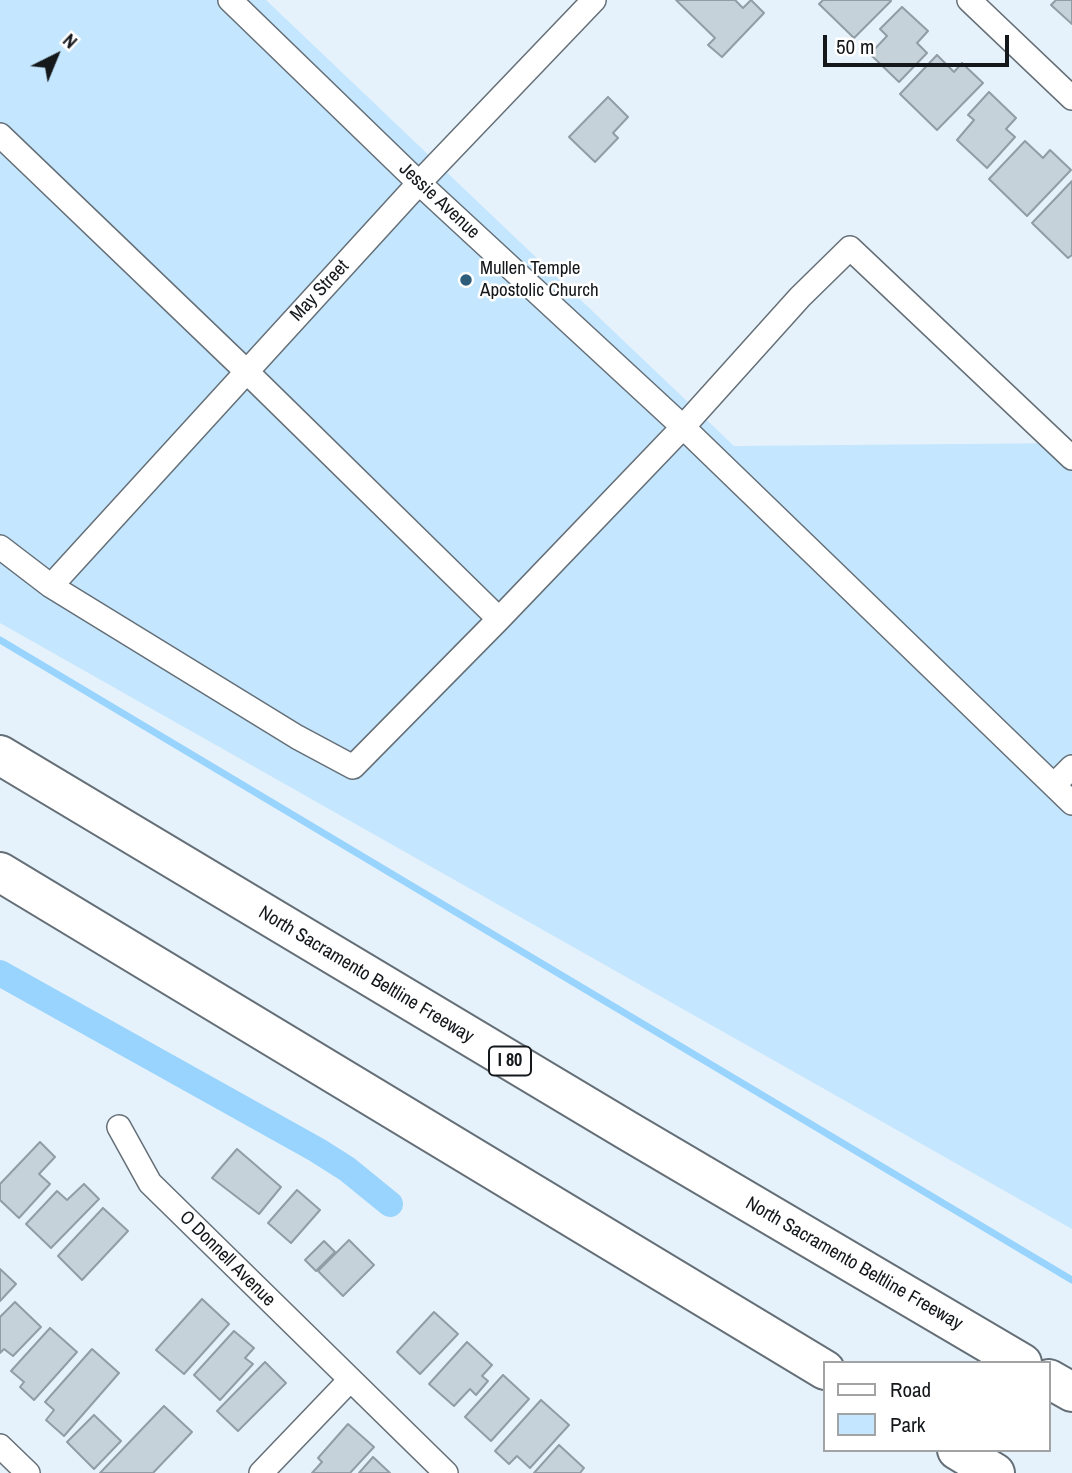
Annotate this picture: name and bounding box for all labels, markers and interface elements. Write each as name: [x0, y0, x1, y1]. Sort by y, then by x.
north arrow: [21, 21, 91, 91]
scale bar: [827, 21, 1012, 65]
text: N: [57, 27, 83, 54]
text: 50 m: [836, 32, 874, 61]
street label: Jessie Avenue: [394, 158, 484, 244]
street label: May Street: [286, 256, 354, 326]
place label: Mullen Temple Apostolic Church: [480, 258, 599, 302]
marker: Mullen Temple Apostolic Church: [458, 272, 474, 288]
street label: North Sacramento Beltline Freeway: [254, 902, 478, 1048]
road number: I 80: [489, 1046, 531, 1076]
street label: North Sacramento Beltline Freeway: [741, 1192, 967, 1336]
street label: O Donnell Avenue: [174, 1206, 280, 1312]
legend: [824, 1361, 1051, 1452]
text: Road: [890, 1375, 931, 1404]
text: Park: [890, 1410, 925, 1439]

